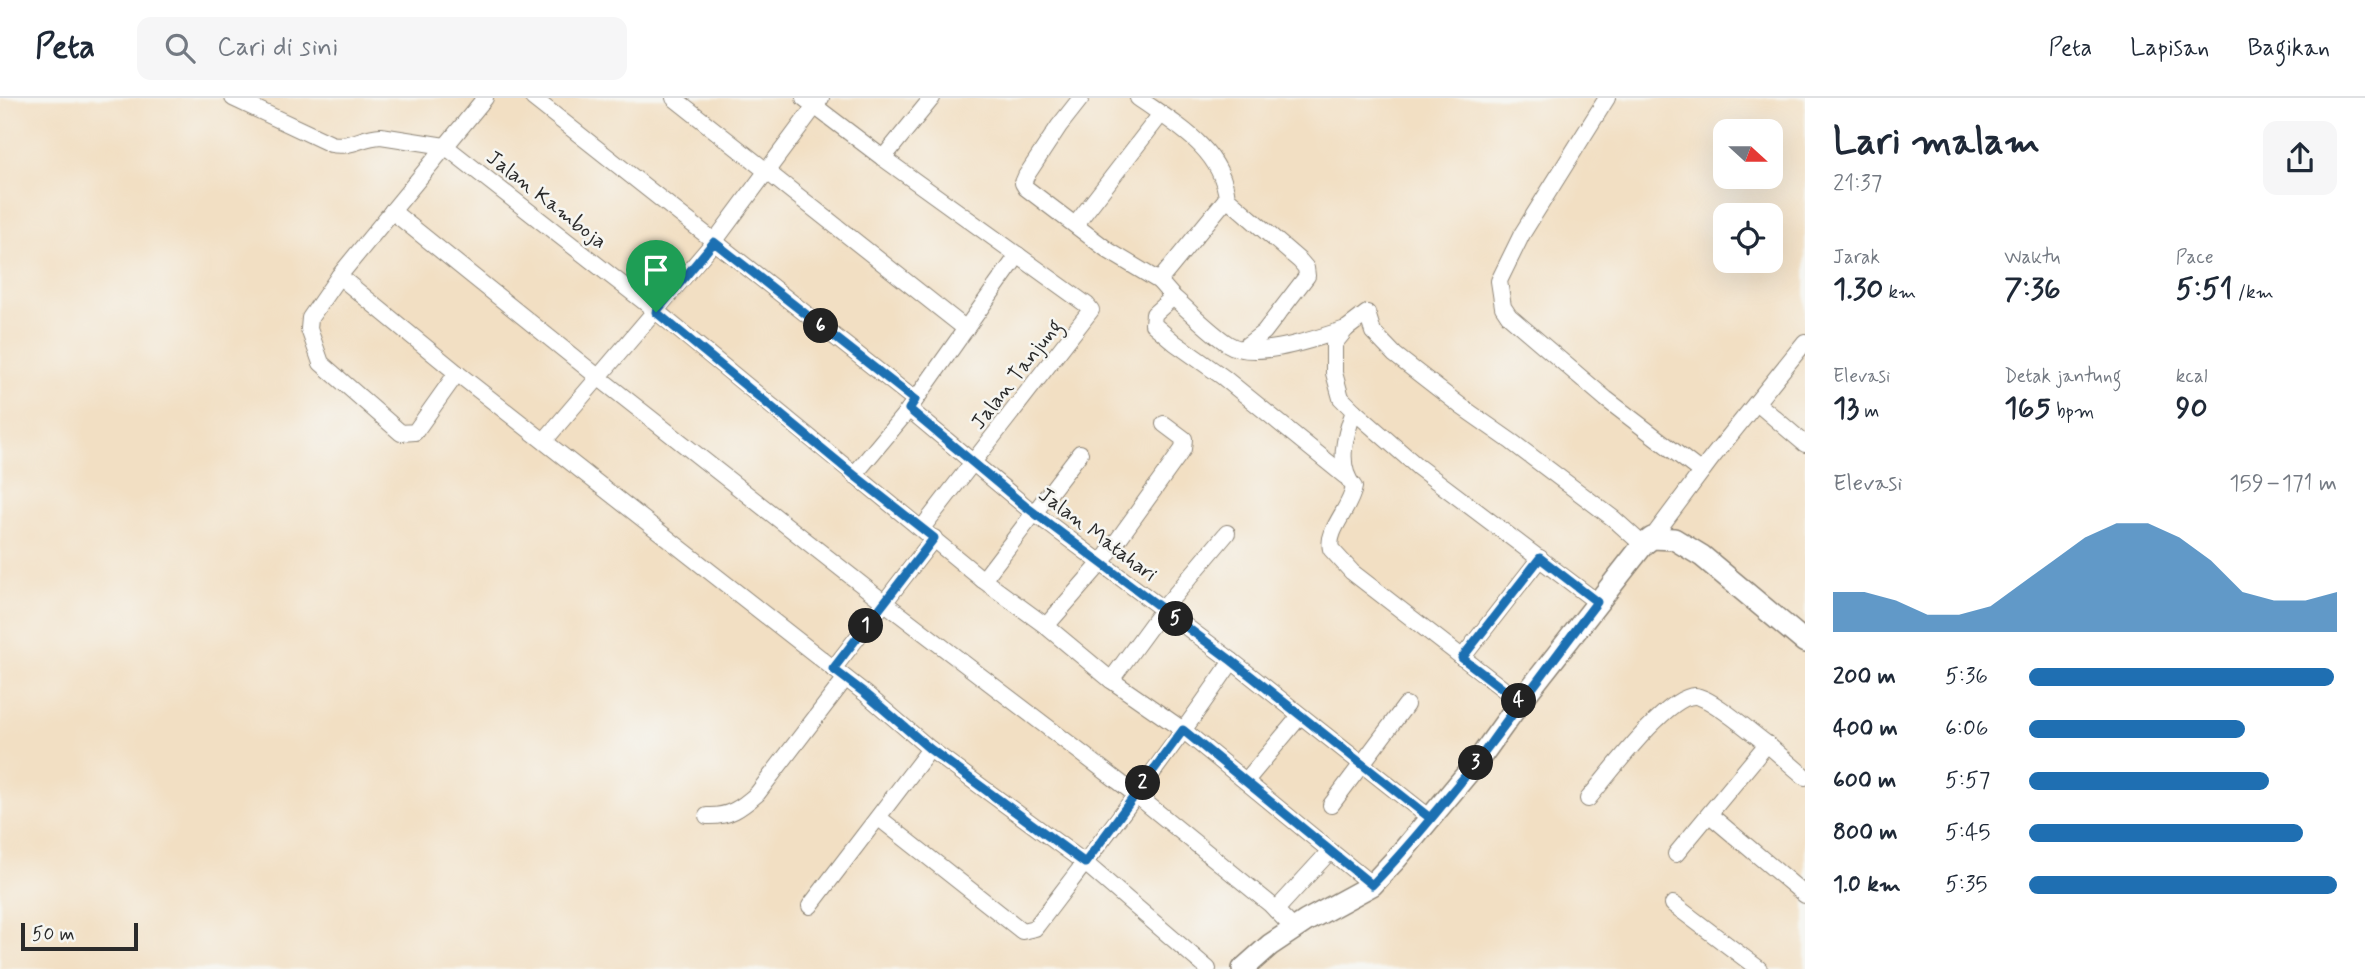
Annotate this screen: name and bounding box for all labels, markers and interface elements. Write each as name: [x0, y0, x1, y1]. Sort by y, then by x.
search box: [137, 17, 627, 80]
text: Peta: [35, 26, 95, 70]
icon: search: [161, 29, 199, 67]
text: Cari di sini: [217, 31, 338, 65]
text: Peta: [2049, 33, 2092, 64]
text: Lapisan: [2130, 33, 2209, 64]
text: Bagikan: [2247, 33, 2330, 64]
text: Lari malam: [1833, 118, 2040, 167]
north arrow: [1713, 119, 1783, 189]
map controls: [1713, 119, 1783, 273]
button: share: [2263, 121, 2337, 195]
street label: Jalan Kamboja: [480, 144, 612, 256]
text: 21:37: [1833, 169, 1882, 199]
button: locate: [1713, 203, 1783, 273]
pin: [626, 240, 686, 312]
text: Jarak: [1833, 245, 1880, 270]
text: Waktu: [2004, 245, 2060, 270]
text: Pace: [2176, 245, 2213, 270]
icon: arrive: [637, 251, 675, 289]
text: 1.30: [1833, 270, 1883, 309]
text: 7:36: [2004, 270, 2061, 309]
text: 5:51: [2176, 270, 2233, 309]
text: km: [1883, 280, 1916, 305]
text: /km: [2233, 280, 2274, 305]
pin: 6: [804, 308, 838, 344]
text: 6: [816, 313, 825, 338]
street label: Jalan Tanjung: [965, 314, 1070, 437]
text: Elevasi: [1833, 364, 1890, 389]
text: Detak jantung: [2004, 364, 2121, 389]
text: kcal: [2176, 364, 2208, 389]
text: 13: [1833, 389, 1859, 428]
text: 165: [2004, 389, 2051, 428]
text: 90: [2176, 389, 2208, 428]
text: m: [1859, 399, 1879, 424]
text: bpm: [2051, 399, 2094, 424]
text: Elevasi: [1833, 469, 1902, 499]
text: 159–171 m: [2229, 469, 2337, 499]
street label: Jalan Matahari: [1032, 481, 1163, 589]
pin: 5: [1158, 602, 1194, 636]
text: 5: [1170, 606, 1181, 631]
pin: 1: [848, 608, 884, 644]
text: 1: [861, 613, 870, 638]
text: 200 m: [1833, 662, 1896, 692]
text: 5:36: [1945, 662, 1988, 692]
pin: 4: [1502, 684, 1536, 718]
text: 4: [1513, 688, 1524, 713]
text: 400 m: [1833, 714, 1898, 744]
text: 6:06: [1945, 714, 1989, 744]
pin: 3: [1458, 746, 1494, 780]
text: 3: [1471, 750, 1480, 775]
pin: 2: [1126, 766, 1160, 800]
text: 600 m: [1833, 766, 1896, 796]
text: 5:57: [1945, 766, 1990, 796]
text: 2: [1138, 770, 1147, 795]
text: 800 m: [1833, 818, 1897, 848]
text: 5:45: [1945, 818, 1991, 848]
text: 1.0 km: [1833, 870, 1901, 900]
text: 5:35: [1945, 870, 1988, 900]
scale bar: [21, 920, 138, 952]
text: 50 m: [32, 922, 75, 947]

